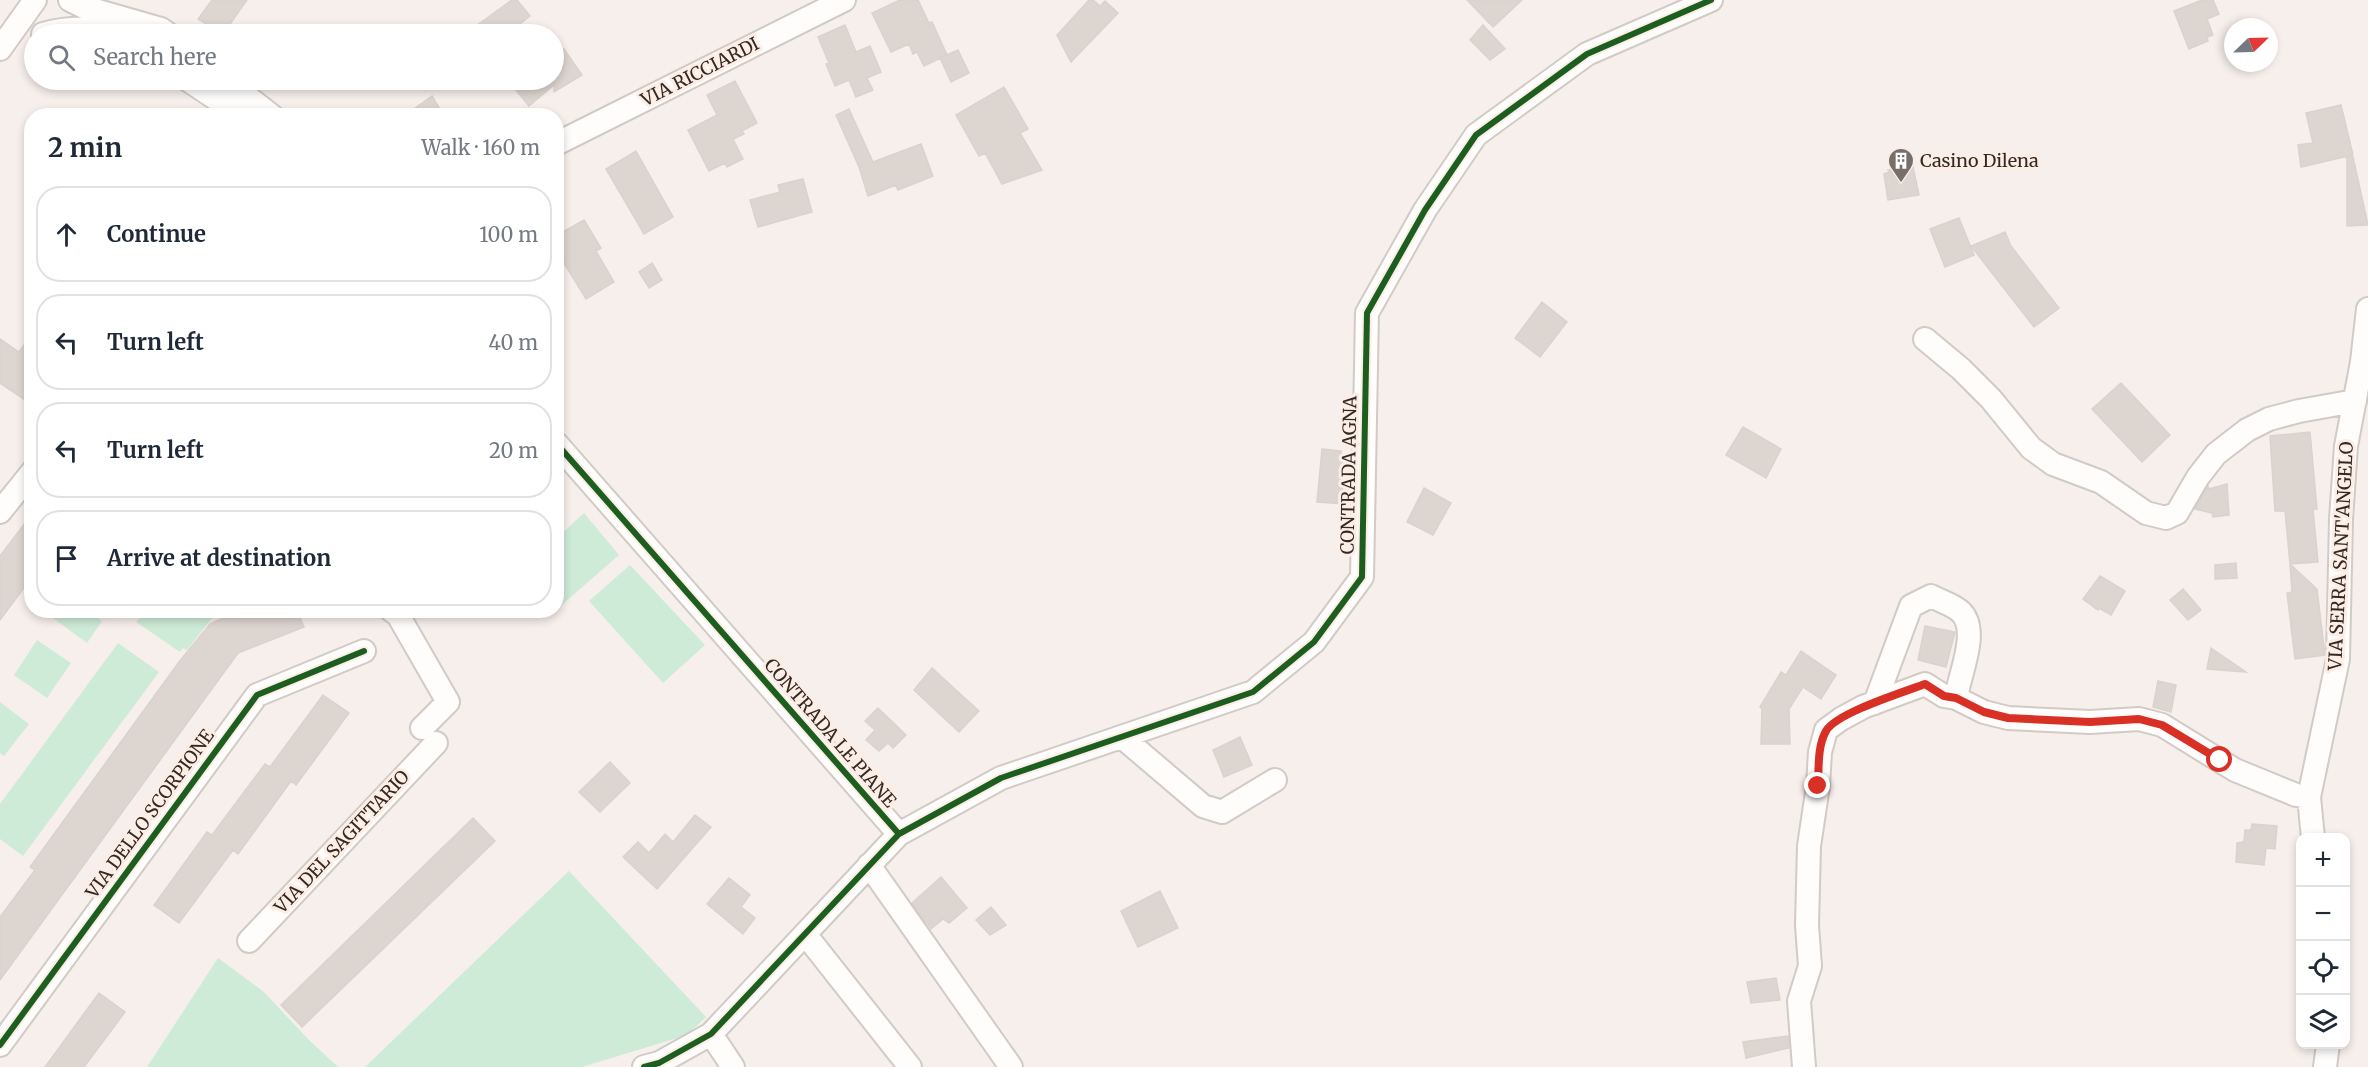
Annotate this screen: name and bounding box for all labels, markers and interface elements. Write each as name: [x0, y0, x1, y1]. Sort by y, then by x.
north arrow: [2224, 18, 2278, 72]
search box: [24, 24, 564, 90]
street label: VIA RICCIARDI: [636, 32, 763, 112]
icon: search: [45, 41, 78, 74]
text: Search here: [93, 43, 216, 71]
text: 2 min: [48, 131, 122, 164]
text: Walk · 160 m: [422, 135, 540, 160]
building icon: Casino Dilena: [1886, 146, 1916, 184]
place label: Casino Dilena: [1920, 149, 2039, 172]
icon: ahead: [50, 218, 83, 251]
text: Continue: [107, 220, 206, 248]
text: 100 m: [479, 222, 538, 247]
icon: left: [50, 326, 83, 359]
text: Turn left: [107, 328, 204, 356]
text: 40 m: [488, 330, 538, 355]
street label: CONTRADA AGNA: [1336, 395, 1361, 555]
icon: left: [50, 434, 83, 467]
text: Turn left: [107, 436, 204, 464]
text: 20 m: [489, 438, 538, 463]
street label: VIA SERRA SANT'ANGELO: [2323, 441, 2358, 672]
icon: arrive: [50, 542, 83, 575]
text: Arrive at destination: [107, 544, 331, 572]
street label: CONTRADA LE PIANE: [759, 653, 902, 812]
street label: VIA DELLO SCORPIONE: [80, 724, 219, 904]
route start: [2206, 746, 2232, 772]
street label: VIA DEL SAGITTARIO: [268, 765, 414, 919]
route end: [1804, 772, 1830, 798]
map controls: [2296, 833, 2350, 1049]
button: +: [2296, 833, 2350, 887]
button: −: [2296, 887, 2350, 941]
button: locate: [2296, 941, 2350, 995]
button: layers: [2296, 995, 2350, 1049]

